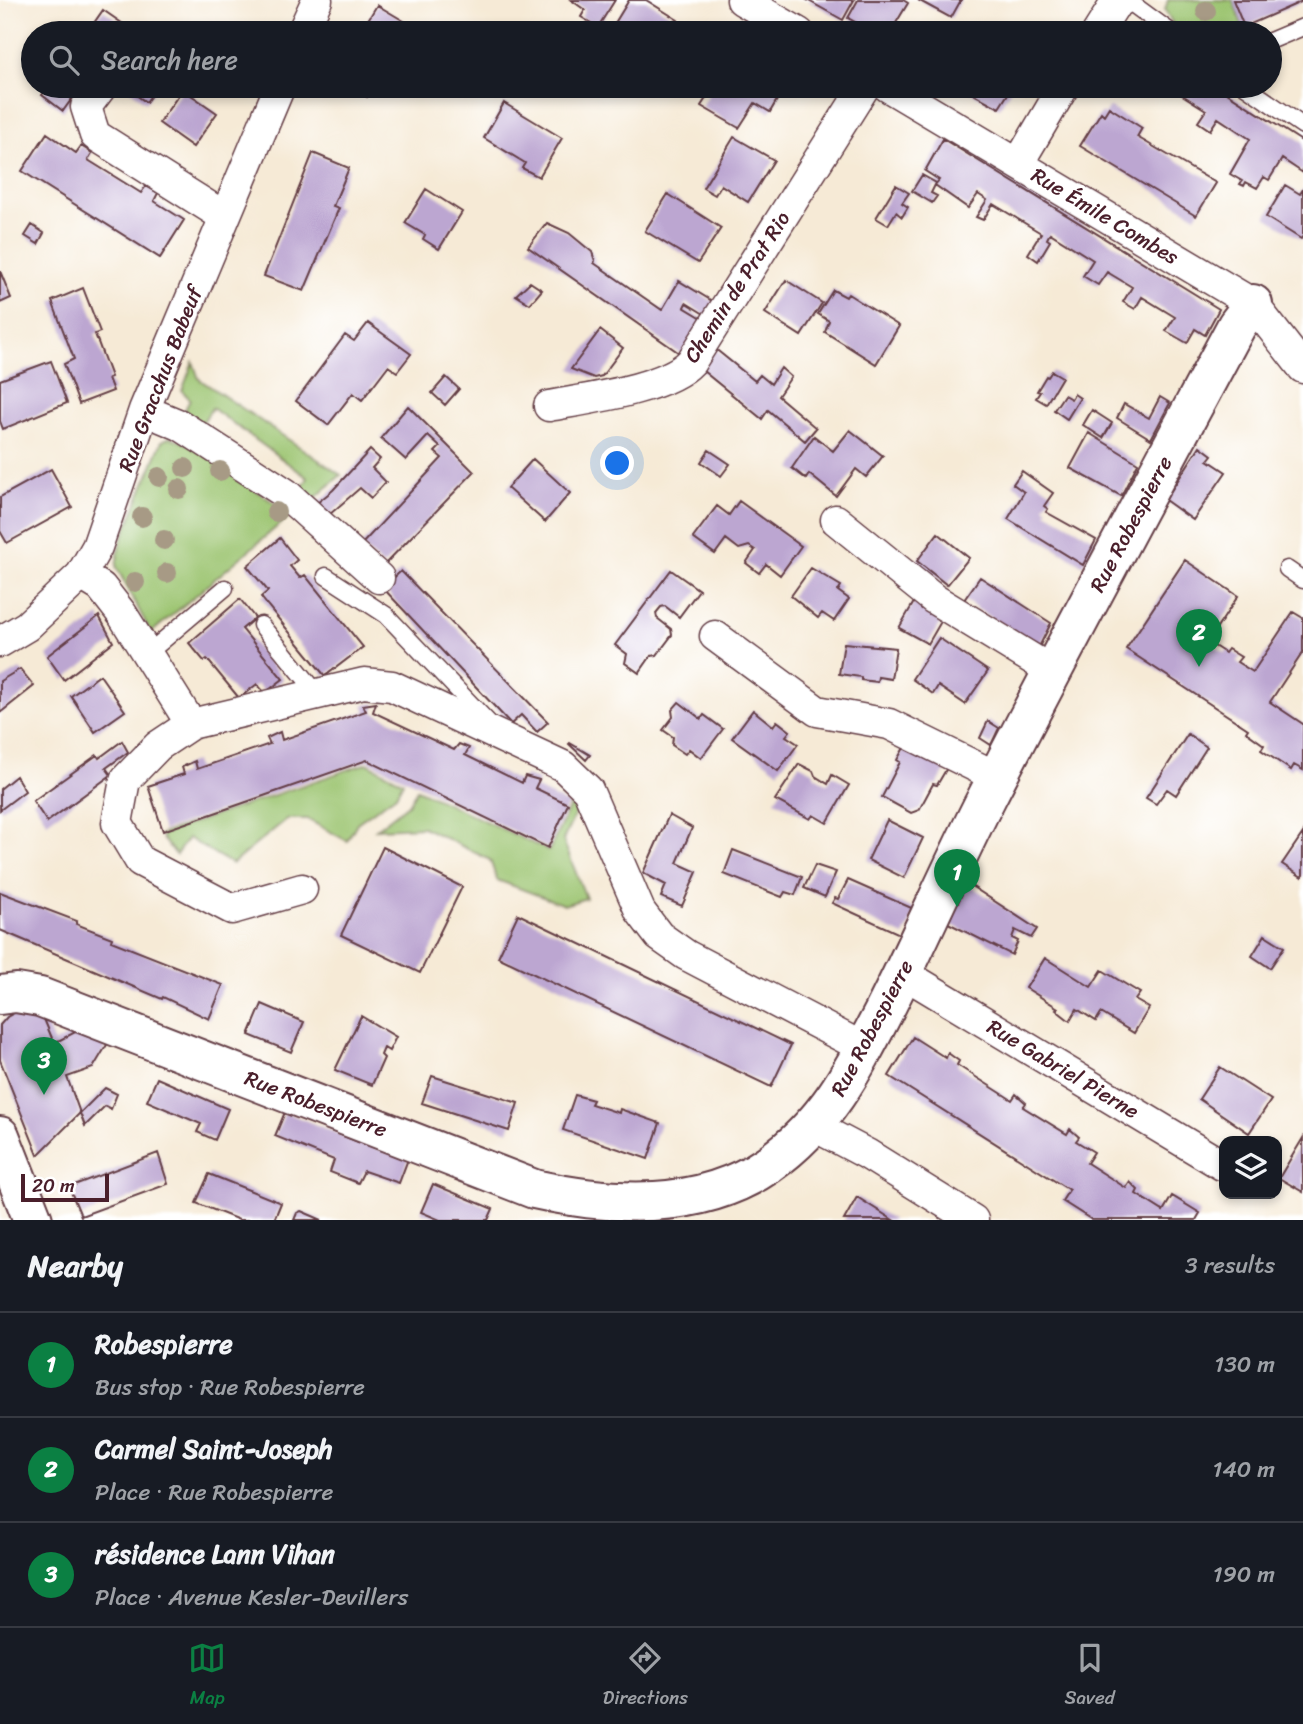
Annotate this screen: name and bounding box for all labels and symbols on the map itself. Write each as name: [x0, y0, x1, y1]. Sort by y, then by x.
street label: Rue Émile Combes: [1024, 157, 1187, 276]
street label: Chemin de Prat Rio: [673, 203, 801, 371]
street label: Rue Gracchus Babeuf: [107, 278, 214, 478]
your location: [600, 446, 634, 480]
street label: Rue Robespierre: [1079, 449, 1183, 599]
pin: 2: [1176, 609, 1222, 667]
pin: 1: [934, 849, 980, 907]
street label: Rue Robespierre: [820, 953, 924, 1103]
street label: Rue Gabriel Pierne: [979, 1008, 1147, 1130]
pin: 3: [21, 1037, 67, 1095]
street label: Rue Robespierre: [239, 1059, 393, 1149]
scale bar: [21, 1171, 108, 1203]

